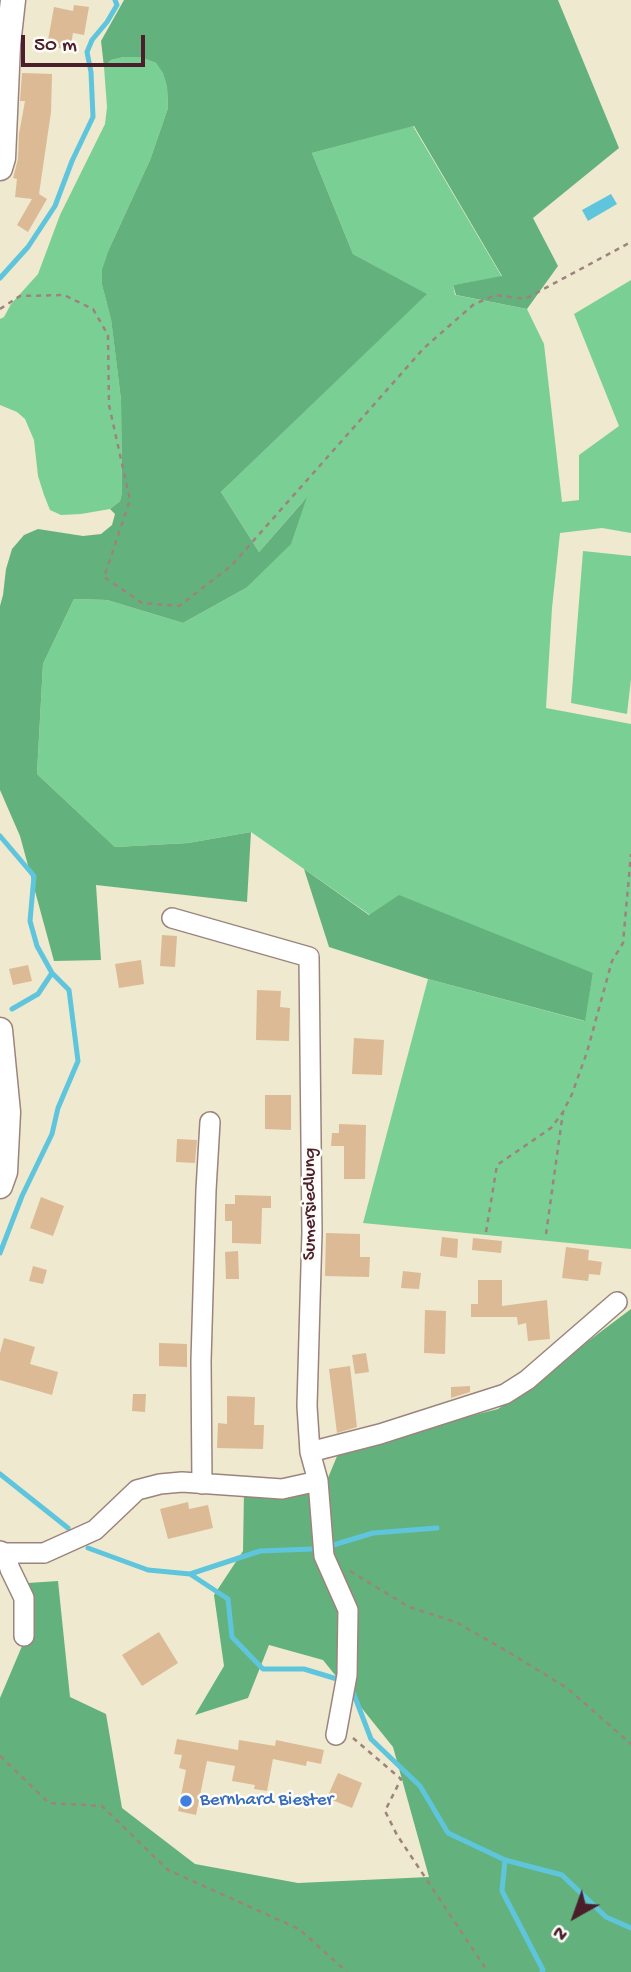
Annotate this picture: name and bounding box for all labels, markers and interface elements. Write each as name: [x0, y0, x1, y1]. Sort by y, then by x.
scale bar: [24, 21, 149, 65]
text: 50 m: [34, 34, 77, 59]
street label: Sumersiedlung: [300, 1148, 322, 1260]
place label: Bernhard Biester: [200, 1790, 333, 1812]
marker: Bernhard Biester: [178, 1793, 194, 1809]
north arrow: [540, 1881, 610, 1951]
text: N: [549, 1920, 573, 1945]

